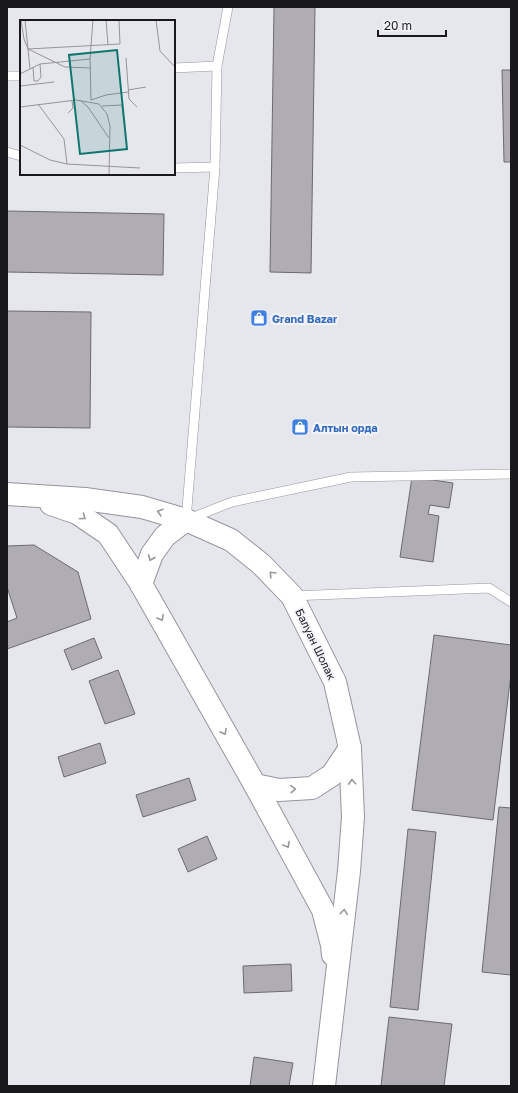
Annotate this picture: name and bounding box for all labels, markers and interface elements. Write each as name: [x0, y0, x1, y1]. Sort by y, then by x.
scale bar: [378, 12, 446, 38]
text: 20 m: [384, 18, 412, 33]
inset map: [20, 20, 175, 175]
shop icon: Grand Bazar: [249, 308, 269, 328]
place label: Grand Bazar: [272, 312, 338, 325]
shop icon: Алтын орда: [290, 417, 310, 437]
place label: Алтын орда: [313, 421, 378, 434]
one-way arrow: [157, 508, 164, 517]
one-way arrow: [78, 512, 85, 519]
one-way arrow: [148, 554, 156, 561]
one-way arrow: [269, 572, 276, 579]
street label: Балуан Шолак: [293, 606, 339, 682]
one-way arrow: [156, 614, 163, 621]
one-way arrow: [220, 727, 227, 735]
one-way arrow: [347, 779, 356, 785]
one-way arrow: [290, 785, 296, 794]
one-way arrow: [283, 841, 290, 848]
one-way arrow: [339, 909, 348, 915]

